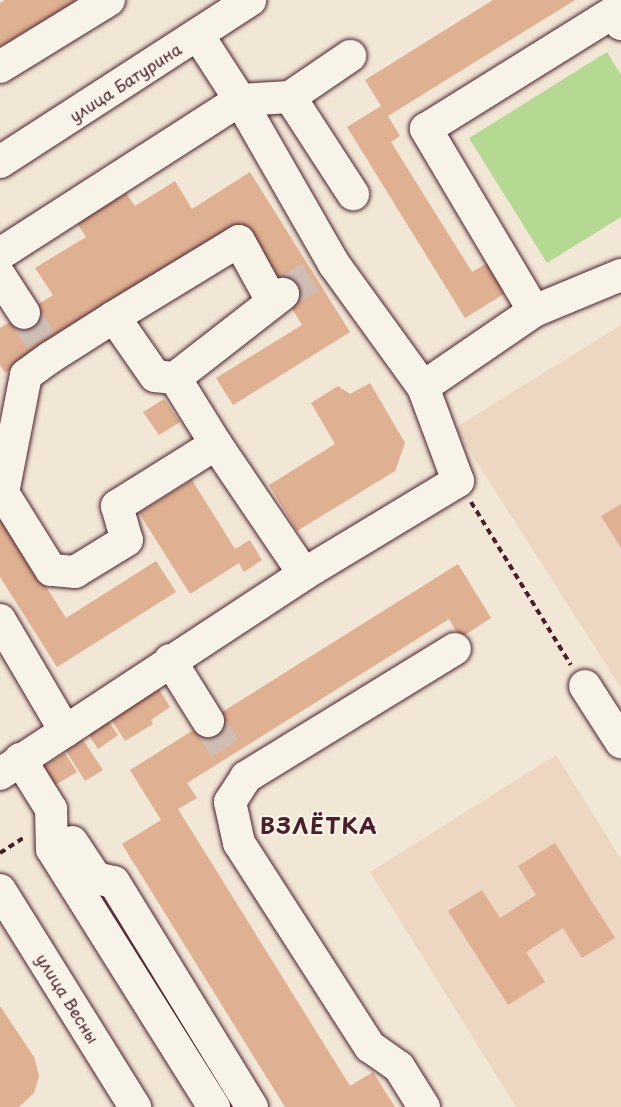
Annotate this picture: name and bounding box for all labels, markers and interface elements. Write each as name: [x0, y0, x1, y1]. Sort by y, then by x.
street label: улица Батурина: [65, 39, 185, 125]
district label: ВЗЛЁТКА: [260, 812, 378, 838]
street label: улица Весны: [33, 949, 103, 1047]

